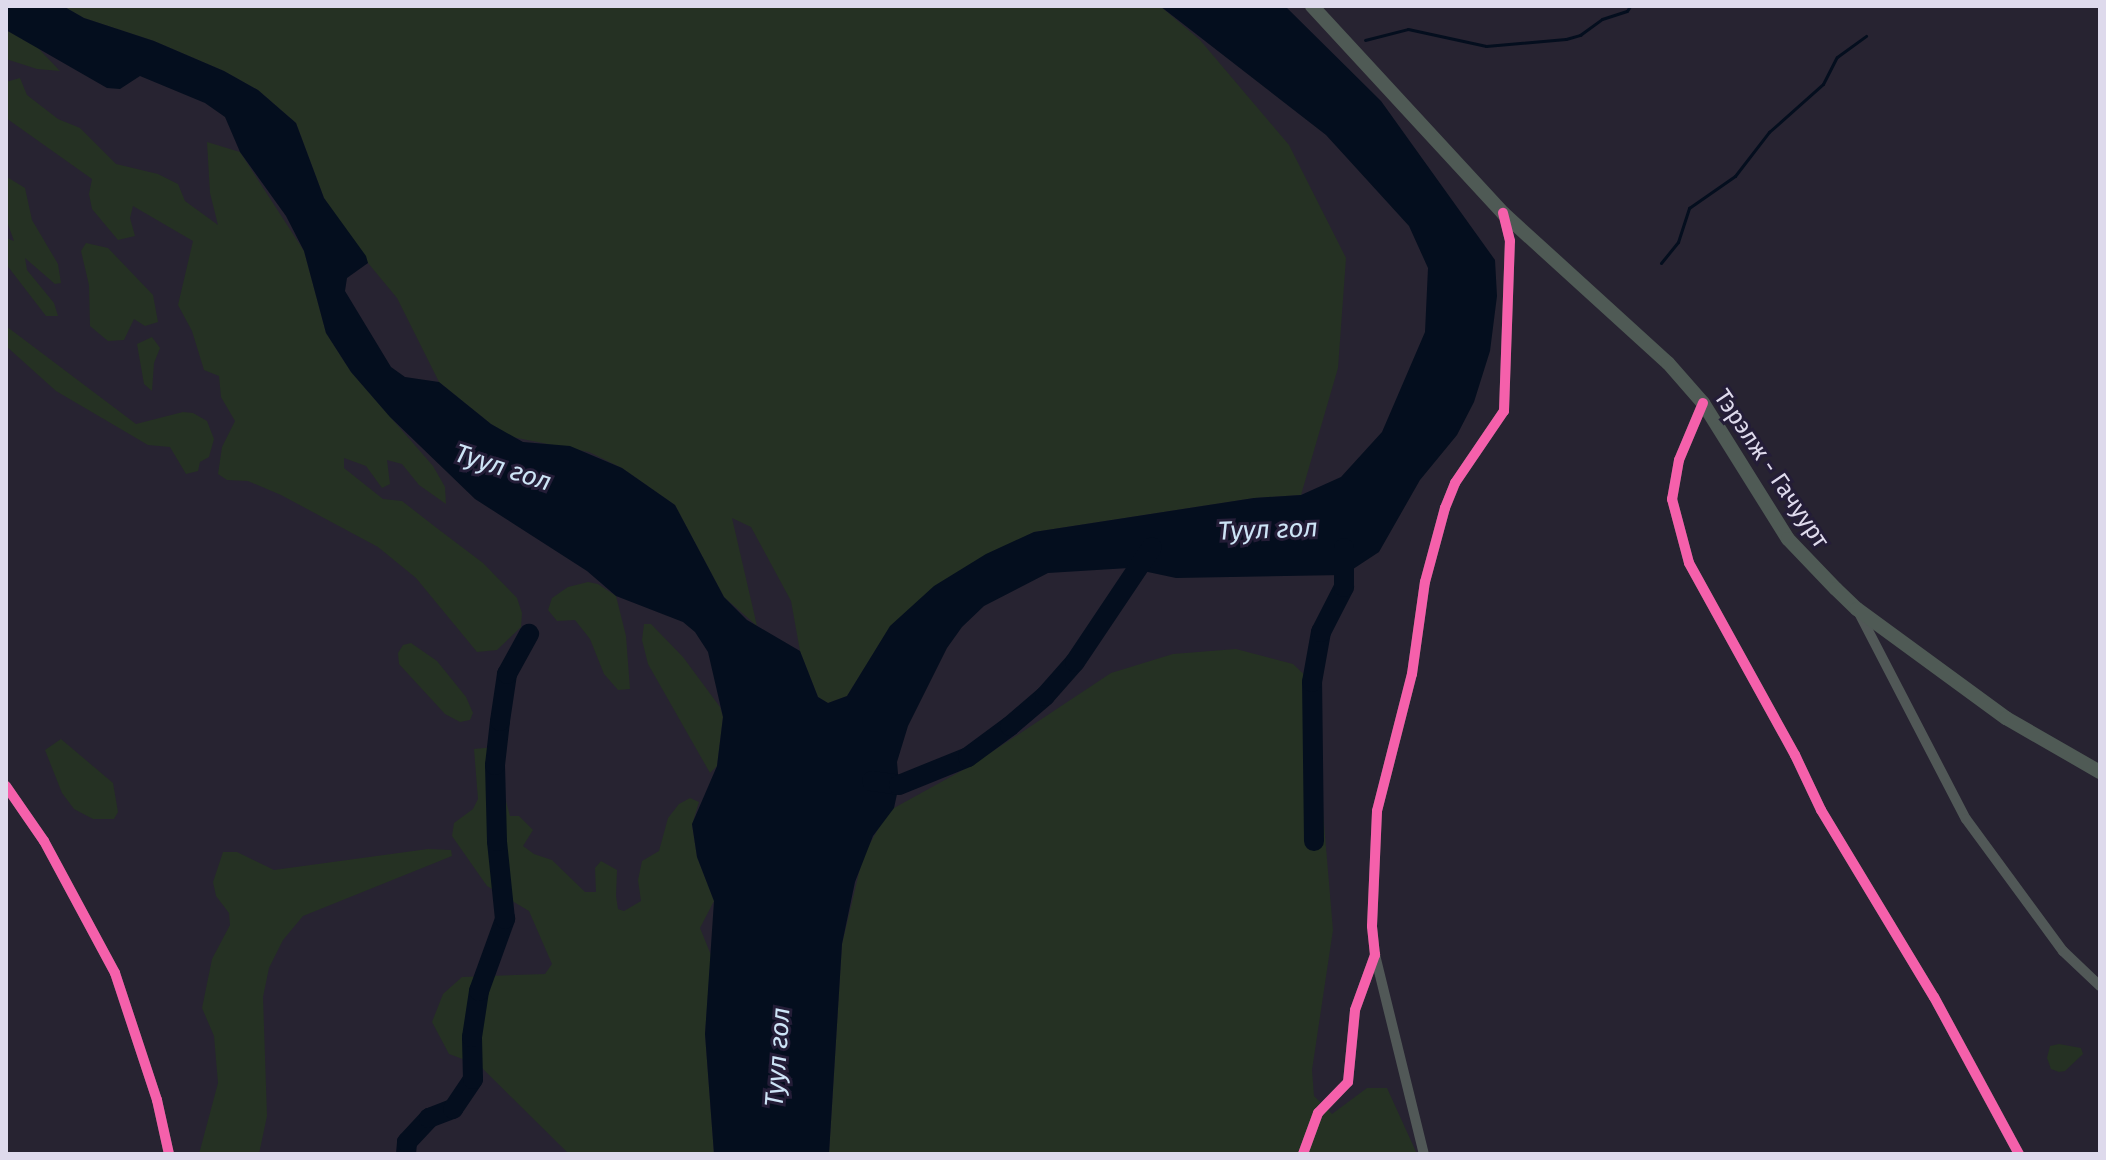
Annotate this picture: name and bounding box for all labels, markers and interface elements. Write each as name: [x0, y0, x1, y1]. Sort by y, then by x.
street label: Тэрэлж - Гачуурт: [1707, 384, 1835, 554]
water label: Туул гол: [451, 438, 555, 498]
water label: Туул гол: [1217, 513, 1319, 547]
water label: Туул гол: [759, 1006, 797, 1108]

